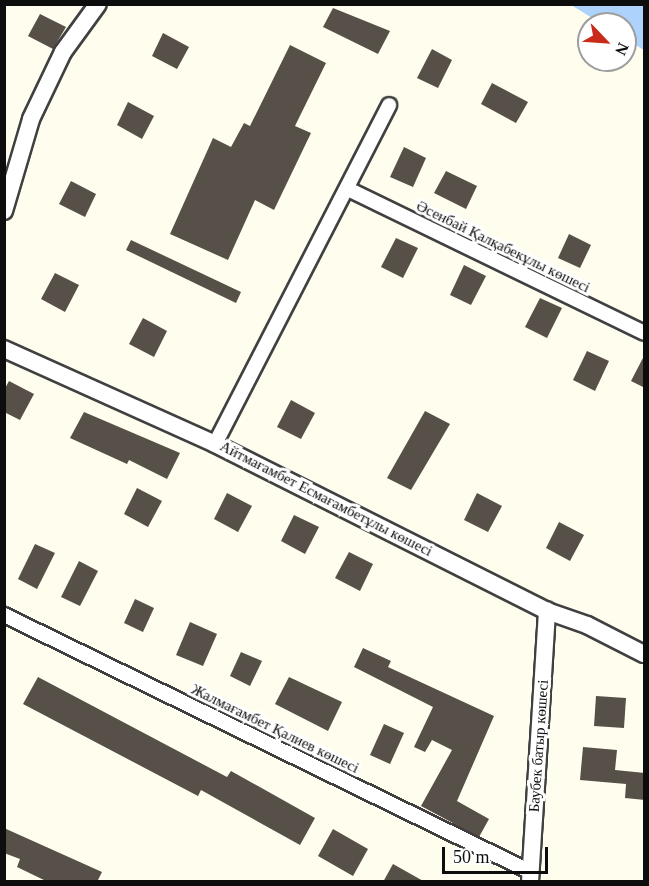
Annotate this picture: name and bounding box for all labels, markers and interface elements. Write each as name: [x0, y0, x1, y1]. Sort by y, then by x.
north arrow: [577, 12, 637, 72]
text: N: [612, 40, 632, 58]
street label: Әсенбай Қалқабекұлы көшесі: [413, 197, 593, 297]
street label: Айтмағамбет Есмағамбетұлы көшесі: [217, 437, 435, 561]
street label: Баубек батыр көшесі: [525, 679, 553, 813]
street label: Жалмағамбет Қалиев көшесі: [188, 681, 362, 777]
scale bar: [445, 835, 552, 873]
text: 50 m: [453, 847, 490, 867]

